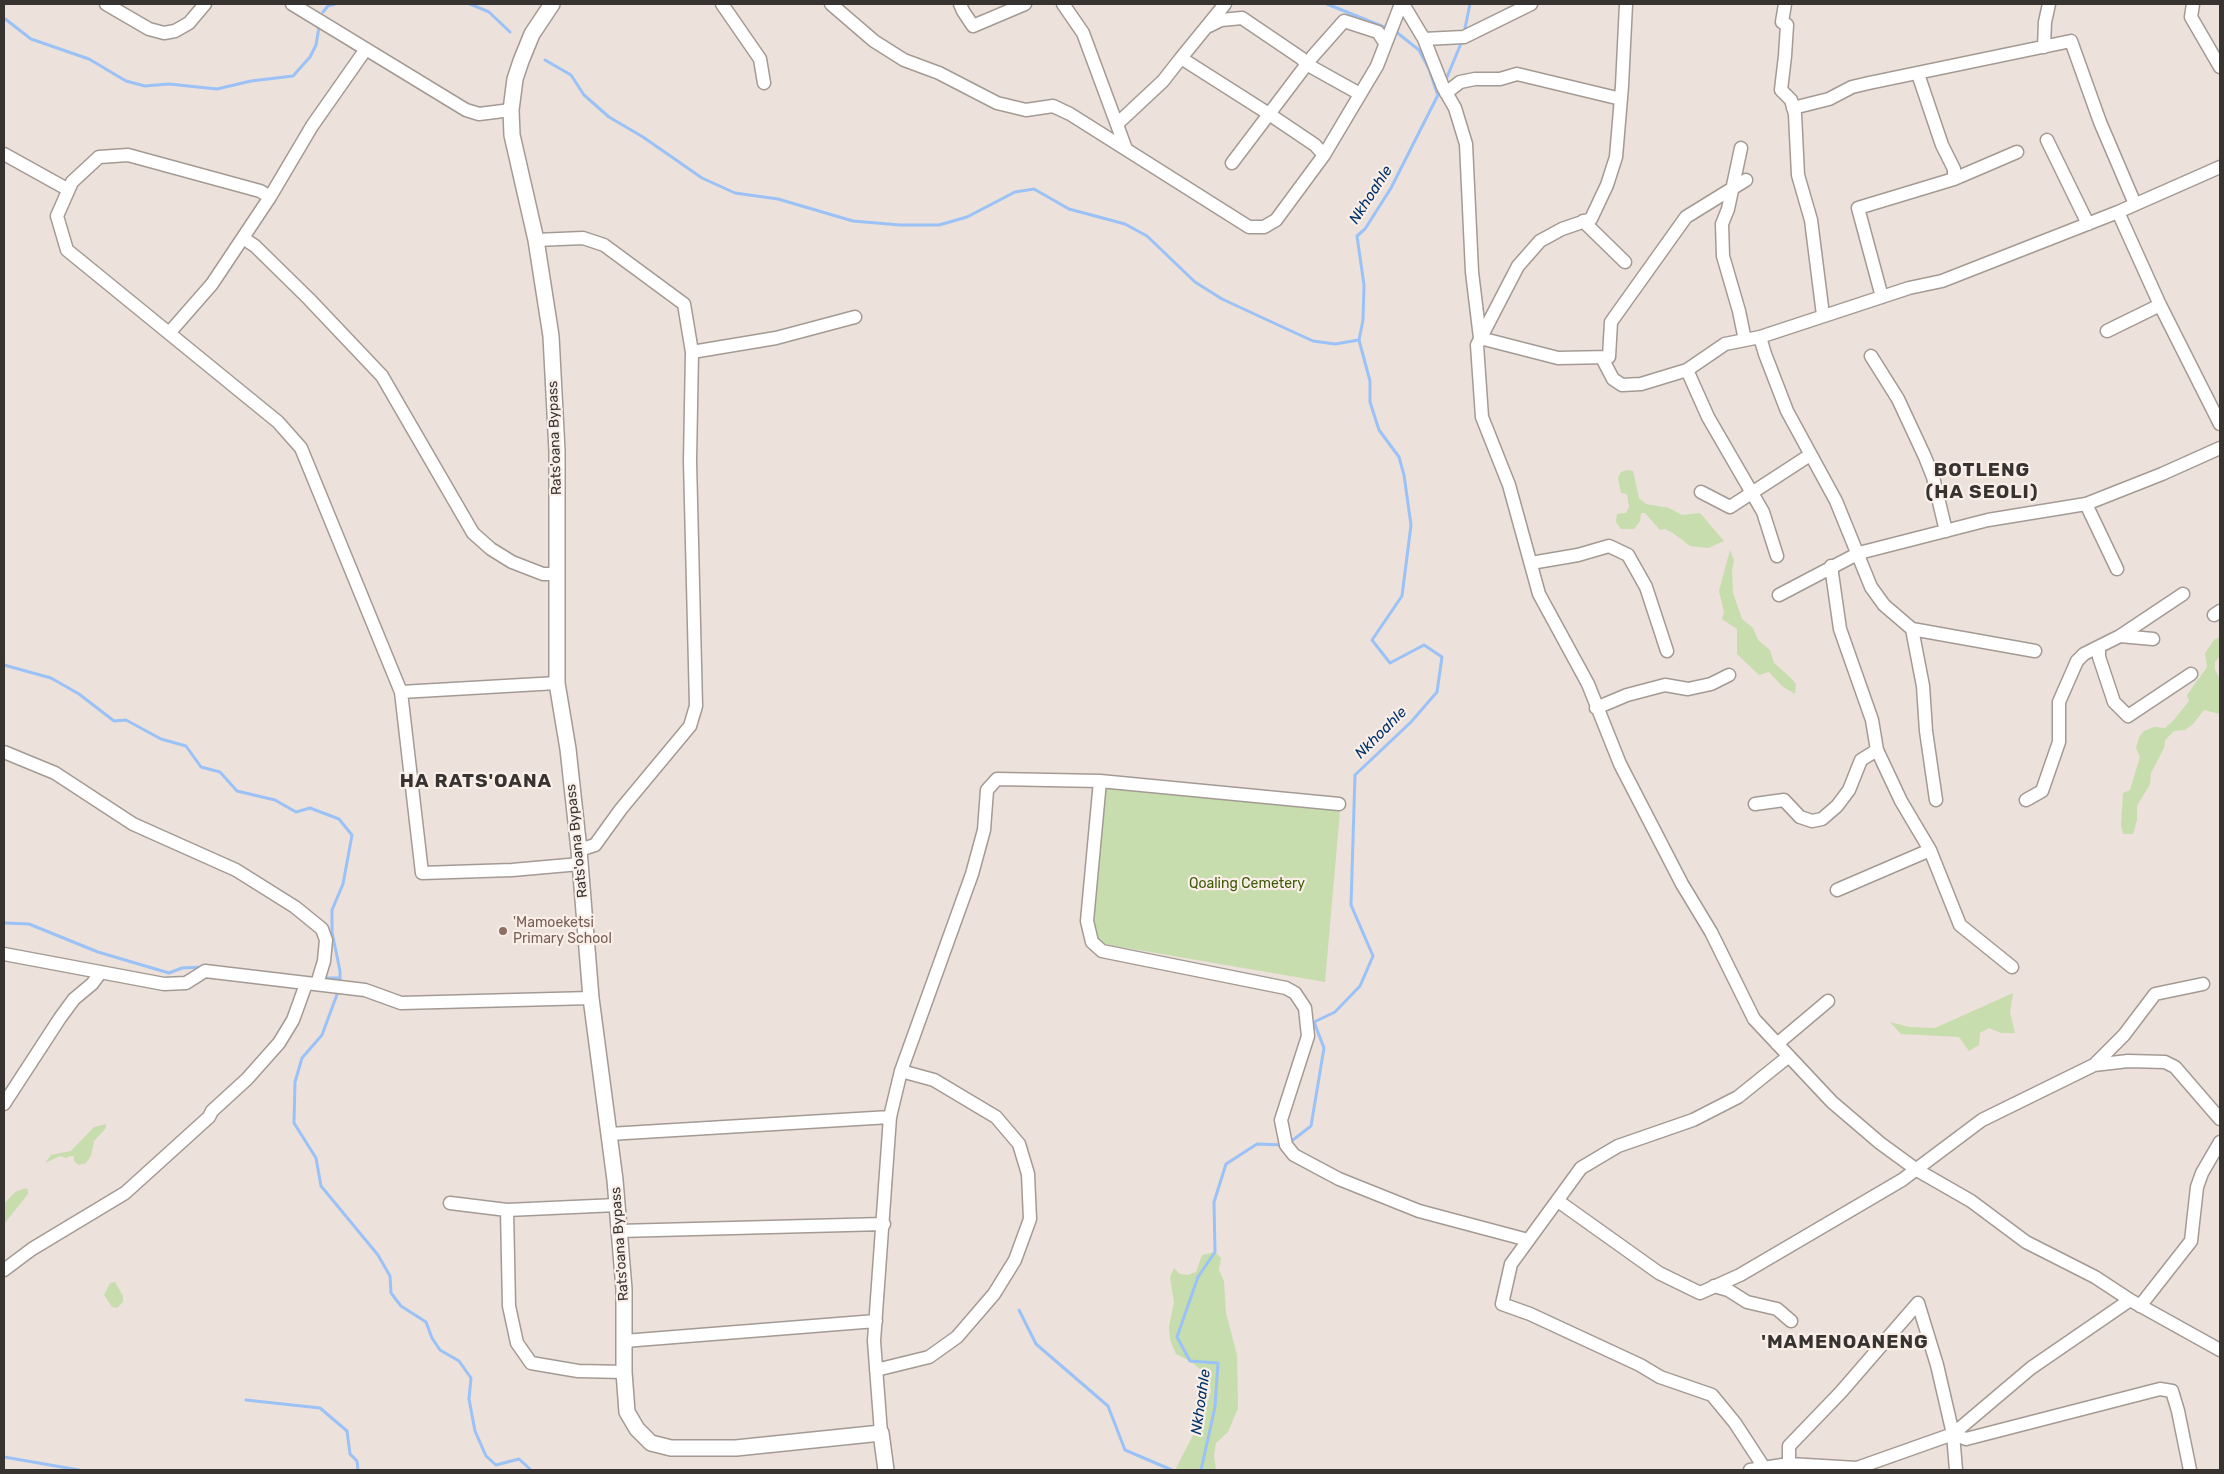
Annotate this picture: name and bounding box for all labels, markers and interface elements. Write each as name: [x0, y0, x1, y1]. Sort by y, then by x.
water label: Nkhoahle: [1346, 162, 1396, 228]
street label: Rats'oana Bypass: [545, 380, 565, 496]
district label: BOTLENG (HA SEOLI): [1924, 460, 2040, 504]
water label: Nkhoahle: [1351, 703, 1411, 763]
district label: HA RATS'OANA: [398, 771, 554, 793]
street label: Rats'oana Bypass: [563, 783, 591, 899]
park label: Qoaling Cemetery: [1189, 876, 1305, 892]
place label: 'Mamoeketsi Primary School: [513, 915, 612, 948]
marker: 'Mamoeketsi Primary School: [497, 925, 509, 937]
street label: Rats'oana Bypass: [608, 1186, 632, 1302]
district label: 'MAMENOANENG: [1760, 1332, 1930, 1354]
water label: Nkhoahle: [1188, 1368, 1214, 1436]

